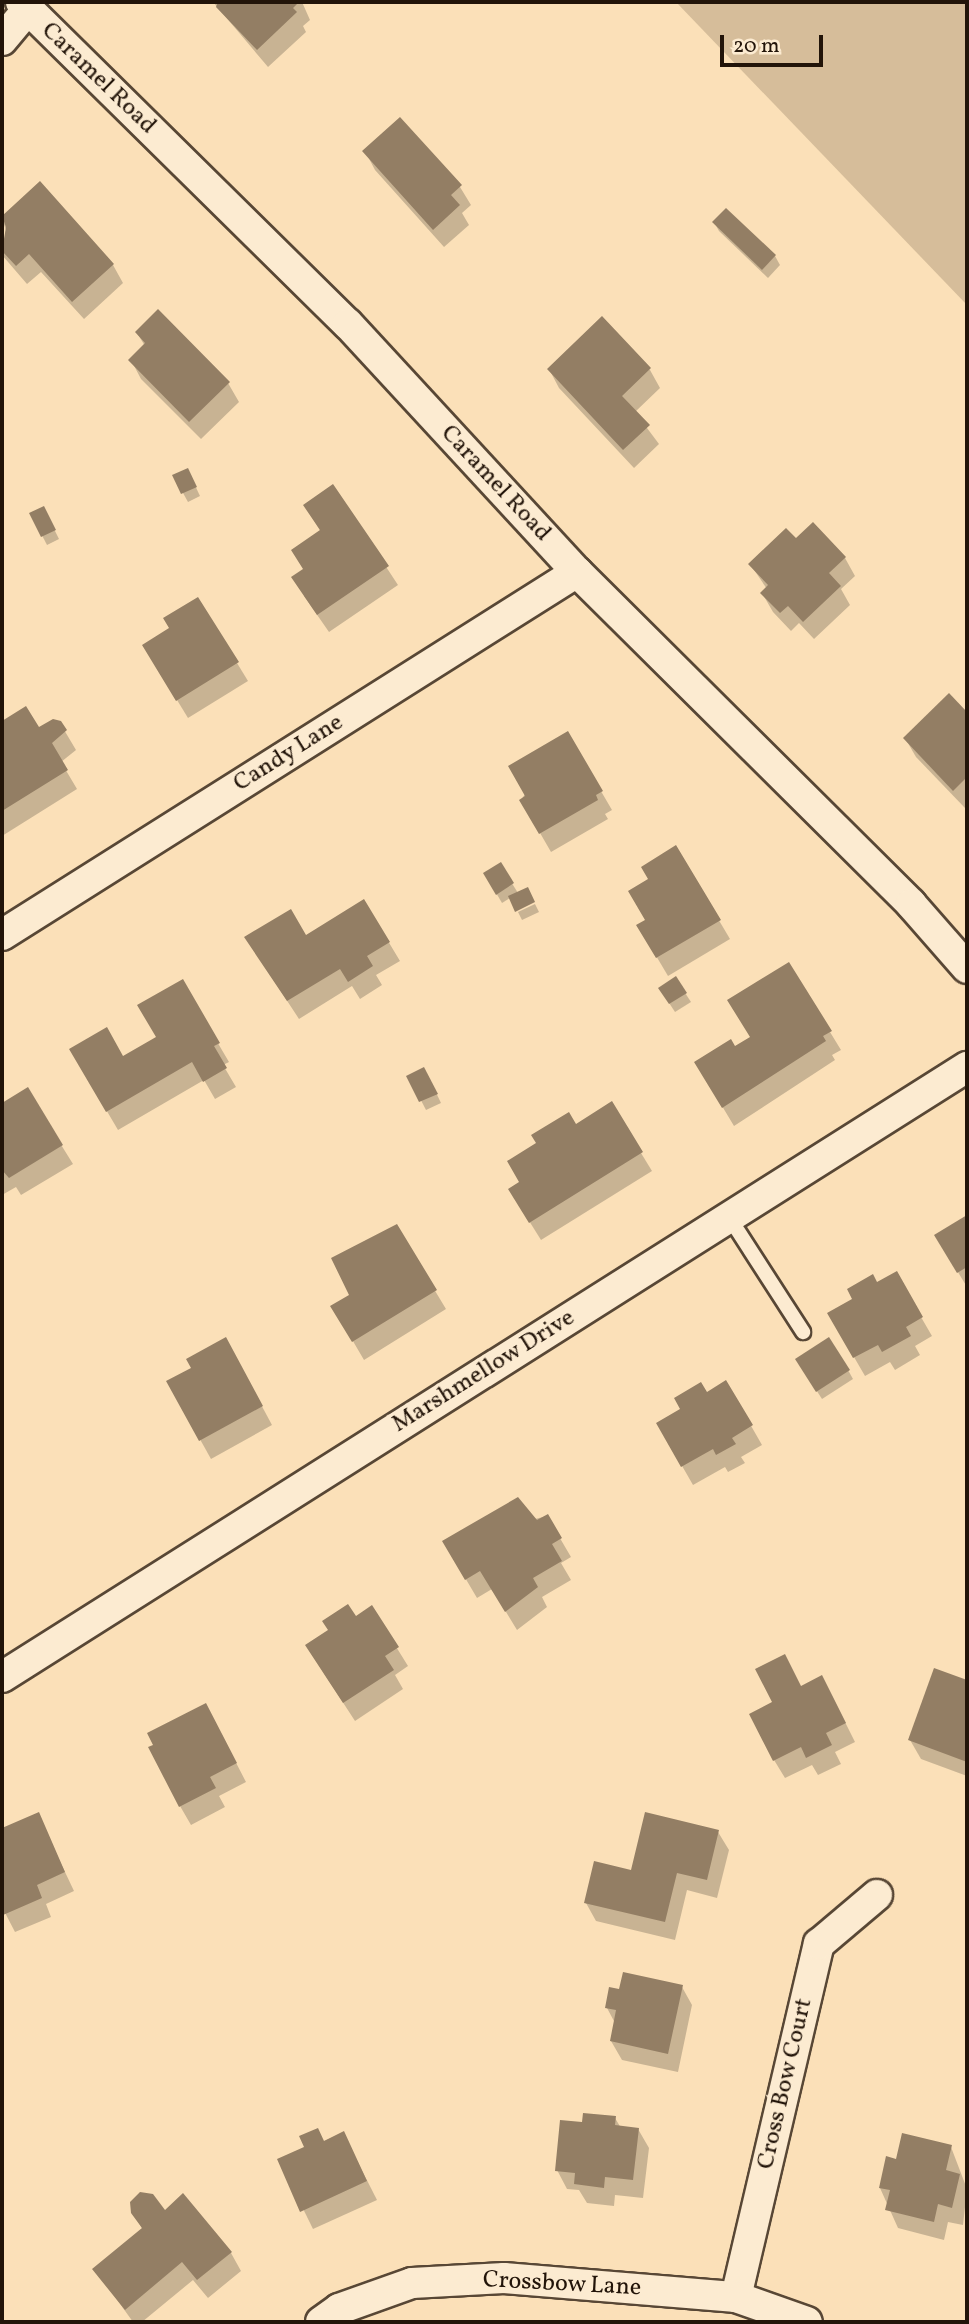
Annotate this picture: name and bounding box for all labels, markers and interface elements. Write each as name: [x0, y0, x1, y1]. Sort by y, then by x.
street label: Caramel Road: [35, 17, 161, 141]
scale bar: [724, 21, 827, 65]
text: 20 m: [733, 32, 779, 61]
street label: Caramel Road: [434, 420, 556, 548]
street label: Candy Lane: [229, 709, 349, 799]
street label: Marshmellow Drive: [387, 1304, 581, 1440]
street label: Cross Bow Court: [752, 1995, 820, 2173]
street label: Crossbow Lane: [482, 2266, 642, 2304]

